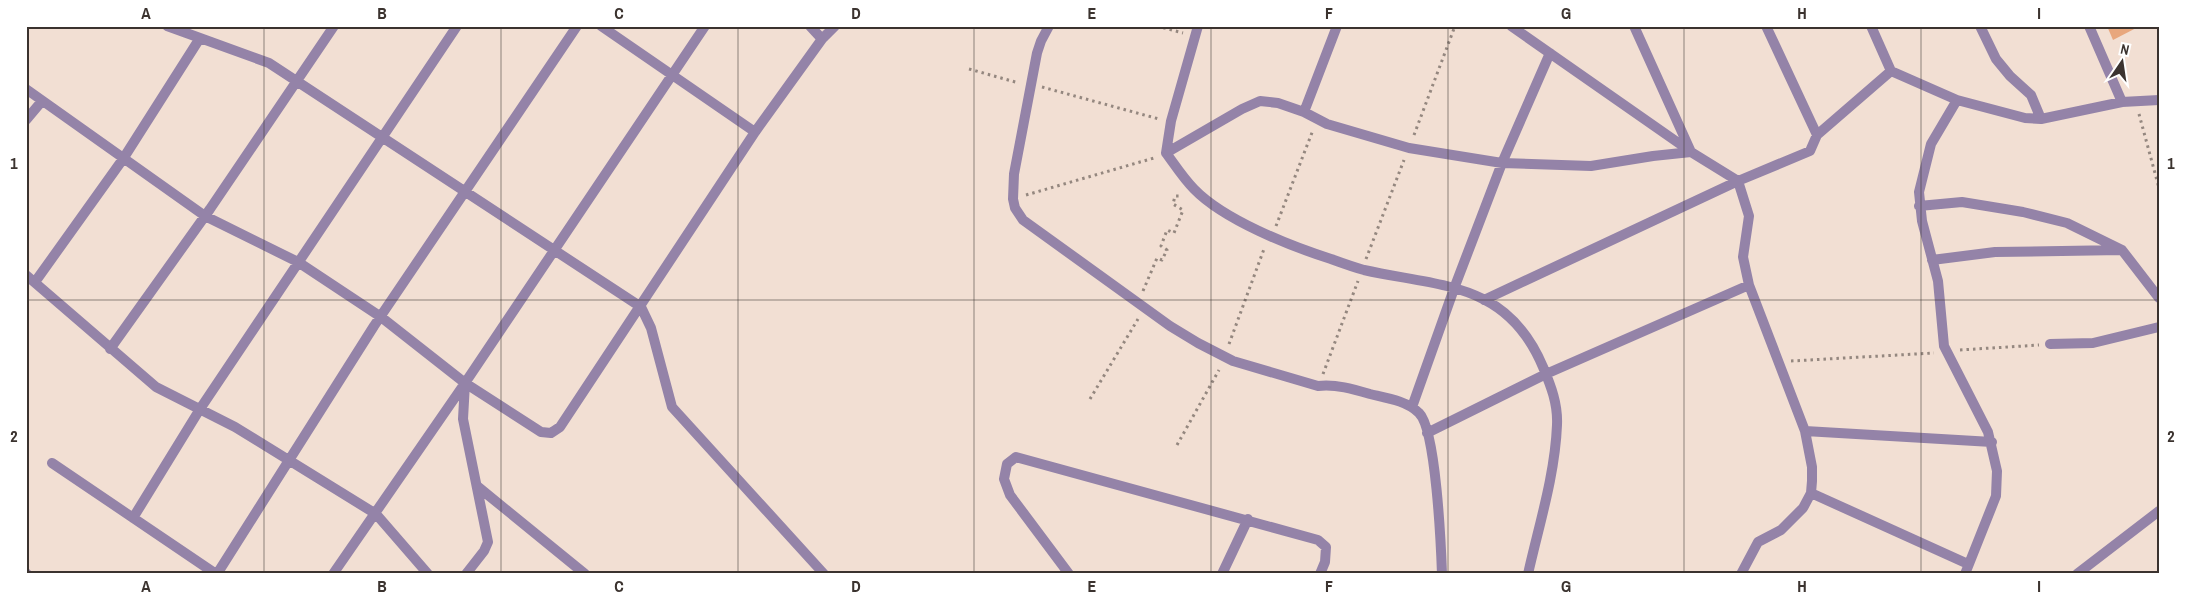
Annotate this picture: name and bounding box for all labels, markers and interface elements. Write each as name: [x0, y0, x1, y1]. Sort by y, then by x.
text: A: [141, 2, 151, 24]
text: B: [377, 2, 387, 24]
text: C: [614, 2, 624, 24]
text: D: [851, 2, 861, 24]
text: E: [1088, 2, 1097, 24]
text: F: [1325, 2, 1333, 24]
text: G: [1561, 2, 1571, 24]
text: H: [1797, 2, 1807, 24]
text: I: [2037, 2, 2041, 24]
north arrow: [2098, 38, 2148, 88]
text: N: [2119, 40, 2131, 59]
text: 1: [10, 152, 18, 174]
text: 1: [2167, 152, 2175, 174]
text: 2: [10, 425, 18, 447]
text: 2: [2167, 425, 2175, 447]
text: A: [141, 575, 151, 597]
text: B: [377, 575, 387, 597]
text: C: [614, 575, 624, 597]
text: D: [851, 575, 861, 597]
text: E: [1088, 575, 1097, 597]
text: F: [1325, 575, 1333, 597]
text: G: [1561, 575, 1571, 597]
text: H: [1797, 575, 1807, 597]
text: I: [2037, 575, 2041, 597]

